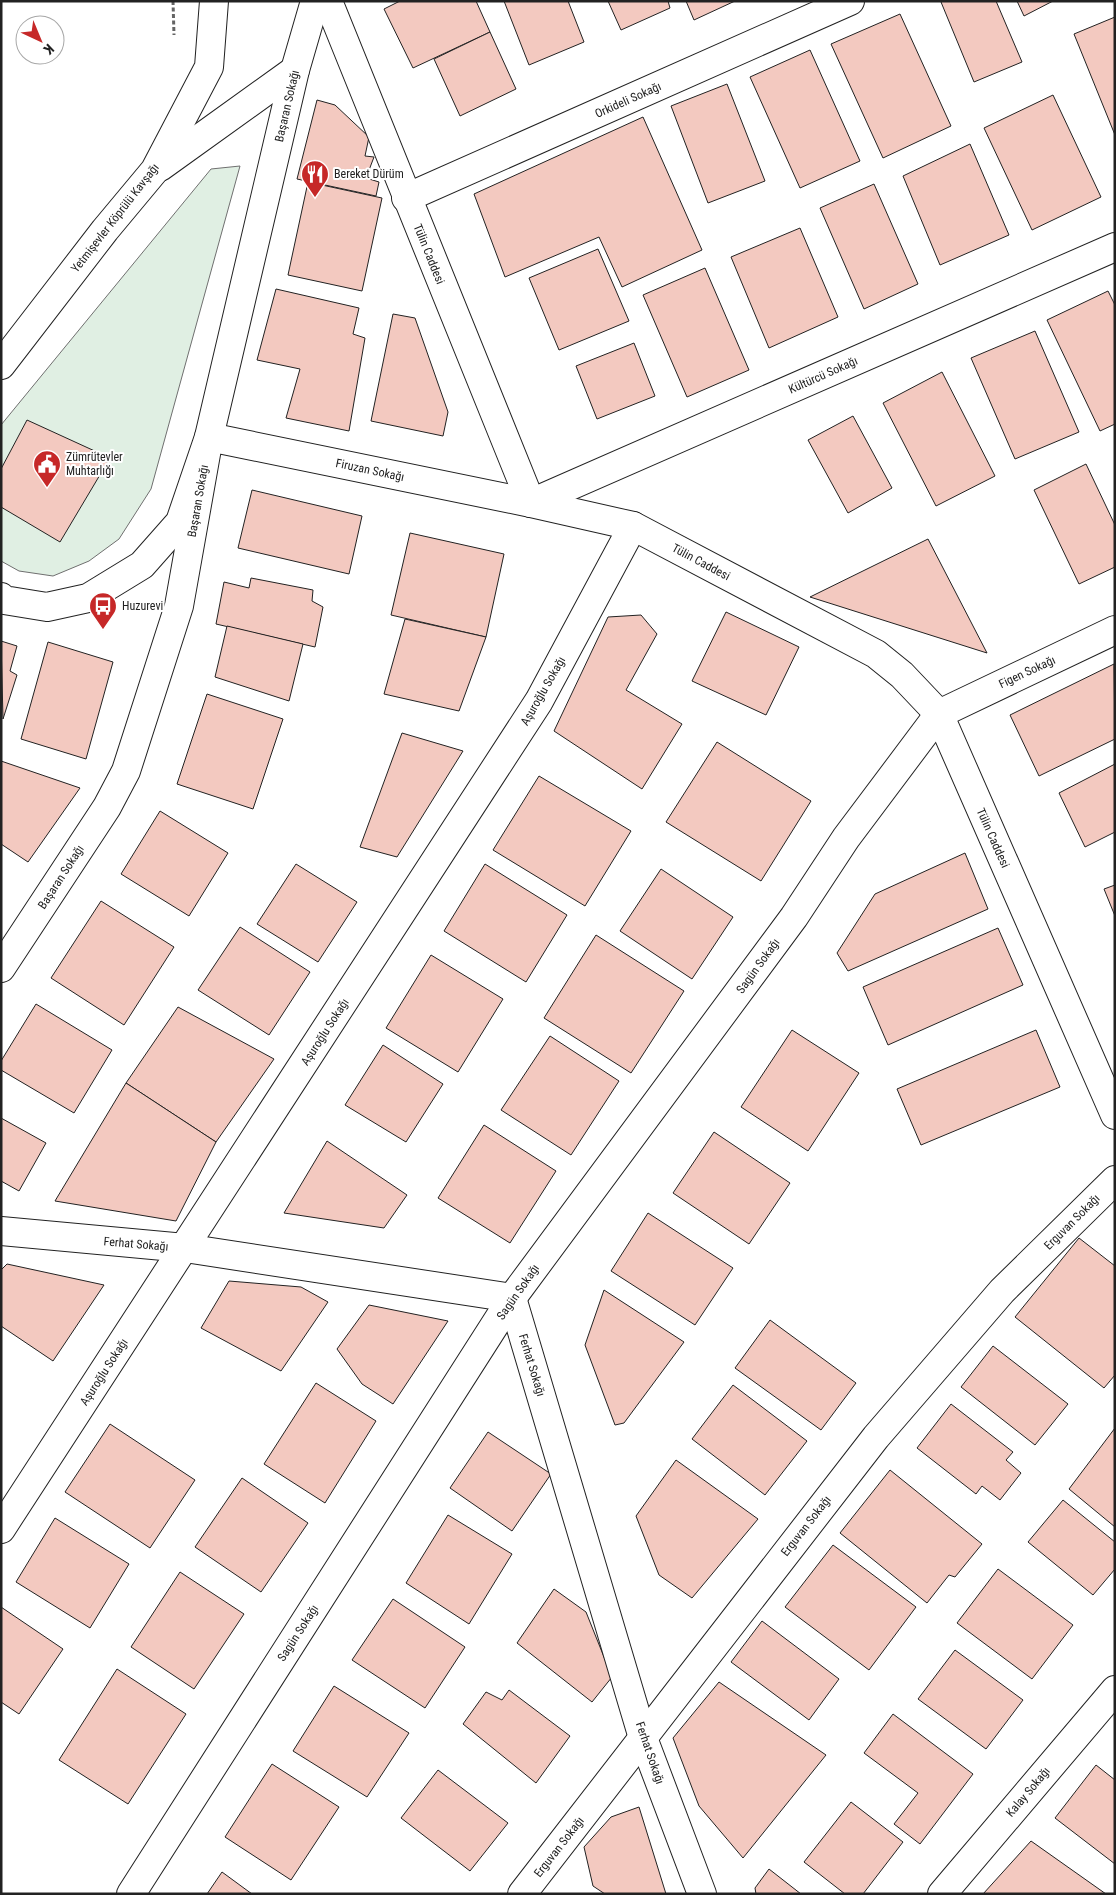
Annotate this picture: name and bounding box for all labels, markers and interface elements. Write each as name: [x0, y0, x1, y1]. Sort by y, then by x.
north arrow: [15, 15, 65, 65]
text: K: [41, 41, 57, 58]
street label: Başaran Sokağı: [272, 69, 302, 143]
street label: Orkideli Sokağı: [593, 79, 663, 121]
restaurant icon: Bereket Dürüm: [300, 159, 330, 198]
street label: Yetmişevler Köprülü Kavşağı: [68, 161, 162, 275]
place label: Bereket Dürüm: [334, 167, 404, 181]
street label: Tülin Caddesi: [411, 222, 447, 286]
street label: Kültürcü Sokağı: [786, 354, 860, 396]
public building icon: Zümrütevler Muhtarlığı: [32, 449, 62, 488]
place label: Zümrütevler Muhtarlığı: [66, 450, 123, 478]
street label: Firuzan Sokağı: [334, 456, 406, 484]
street label: Başaran Sokağı: [185, 464, 211, 538]
street label: Tülin Caddesi: [670, 541, 732, 583]
bus stop icon: Huzurevi: [88, 591, 118, 630]
place label: Huzurevi: [122, 599, 163, 613]
street label: Figen Sokağı: [996, 653, 1058, 691]
street label: Aşuroğlu Sokağı: [518, 654, 568, 728]
street label: Tülin Caddesi: [974, 806, 1012, 870]
street label: Başaran Sokağı: [35, 842, 87, 912]
street label: Sagün Sokağı: [733, 936, 783, 996]
street label: Aşuroğlu Sokağı: [298, 996, 352, 1068]
street label: Erguvan Sokağı: [1041, 1191, 1103, 1253]
street label: Ferhat Sokağı: [103, 1234, 169, 1254]
street label: Sagün Sokağı: [494, 1262, 542, 1322]
street label: Ferhat Sokağı: [516, 1332, 548, 1398]
street label: Aşuroğlu Sokağı: [77, 1336, 131, 1408]
street label: Erguvan Sokağı: [778, 1493, 834, 1559]
street label: Sagün Sokağı: [275, 1602, 321, 1664]
street label: Ferhat Sokağı: [633, 1720, 667, 1786]
street label: Kalay Sokağı: [1003, 1764, 1053, 1820]
street label: Erguvan Sokağı: [531, 1814, 587, 1880]

